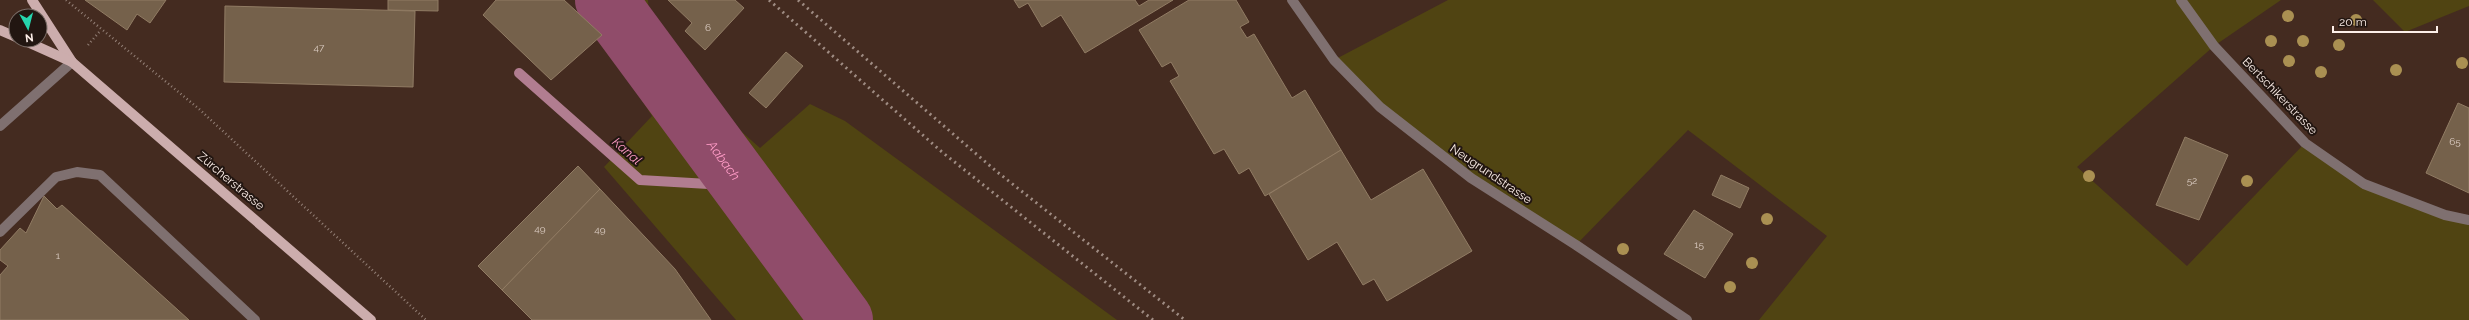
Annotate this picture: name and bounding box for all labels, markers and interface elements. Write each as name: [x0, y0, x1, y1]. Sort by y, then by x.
north arrow: [8, 8, 48, 48]
scale bar: [2333, 8, 2437, 34]
text: 20 m: [2339, 15, 2367, 29]
house number: 6: [705, 22, 711, 33]
text: N: [24, 30, 34, 44]
house number: 47: [314, 42, 325, 53]
street label: Bertschikerstrasse: [2240, 55, 2320, 137]
water label: Kanal: [609, 134, 645, 168]
house number: 65: [2449, 136, 2461, 147]
water label: Aabach: [704, 137, 744, 183]
street label: Neugrundstrasse: [1447, 141, 1535, 207]
street label: Zürcherstrasse: [195, 149, 267, 213]
house number: 52: [2187, 175, 2197, 186]
house number: 49: [534, 223, 546, 234]
house number: 49: [594, 224, 606, 235]
house number: 15: [1694, 239, 1704, 250]
house number: 1: [56, 250, 61, 261]

